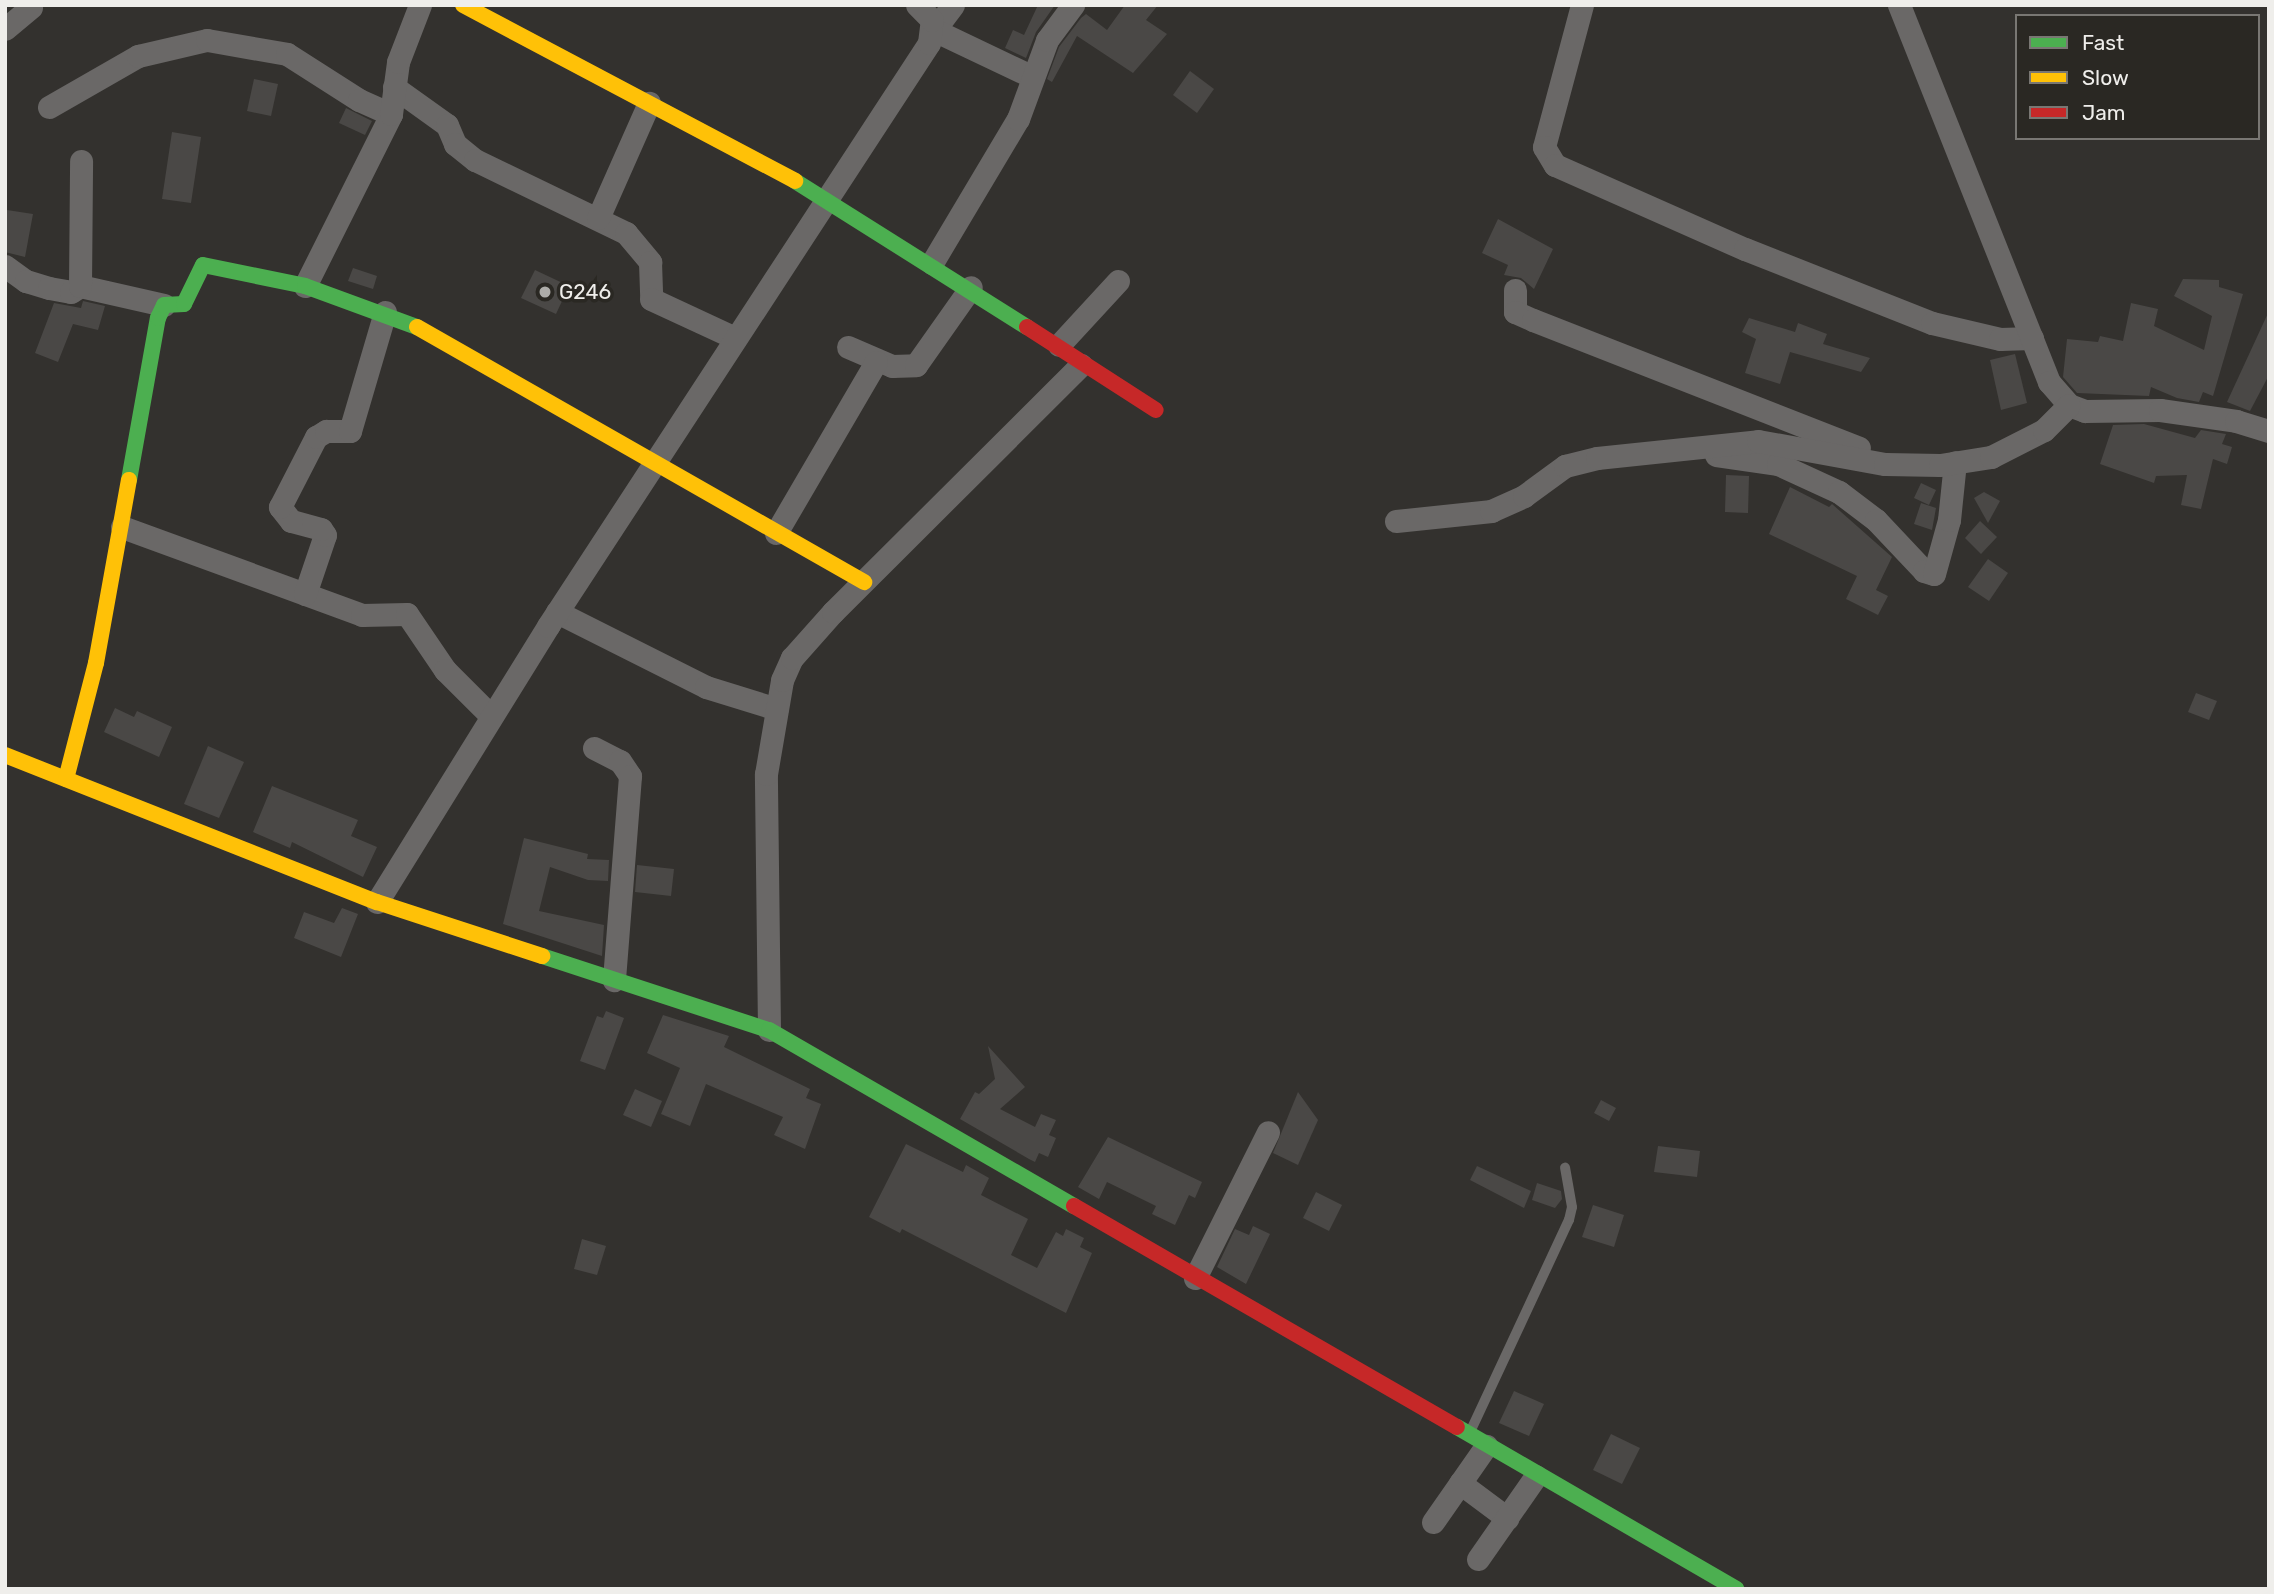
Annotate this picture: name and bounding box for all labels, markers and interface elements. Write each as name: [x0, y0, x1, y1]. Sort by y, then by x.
legend: [2015, 14, 2260, 140]
text: Fast: [2082, 30, 2124, 55]
text: Slow: [2082, 65, 2129, 90]
text: Jam: [2082, 100, 2126, 125]
place label: G246: [559, 279, 611, 305]
marker: G246: [537, 284, 553, 300]

